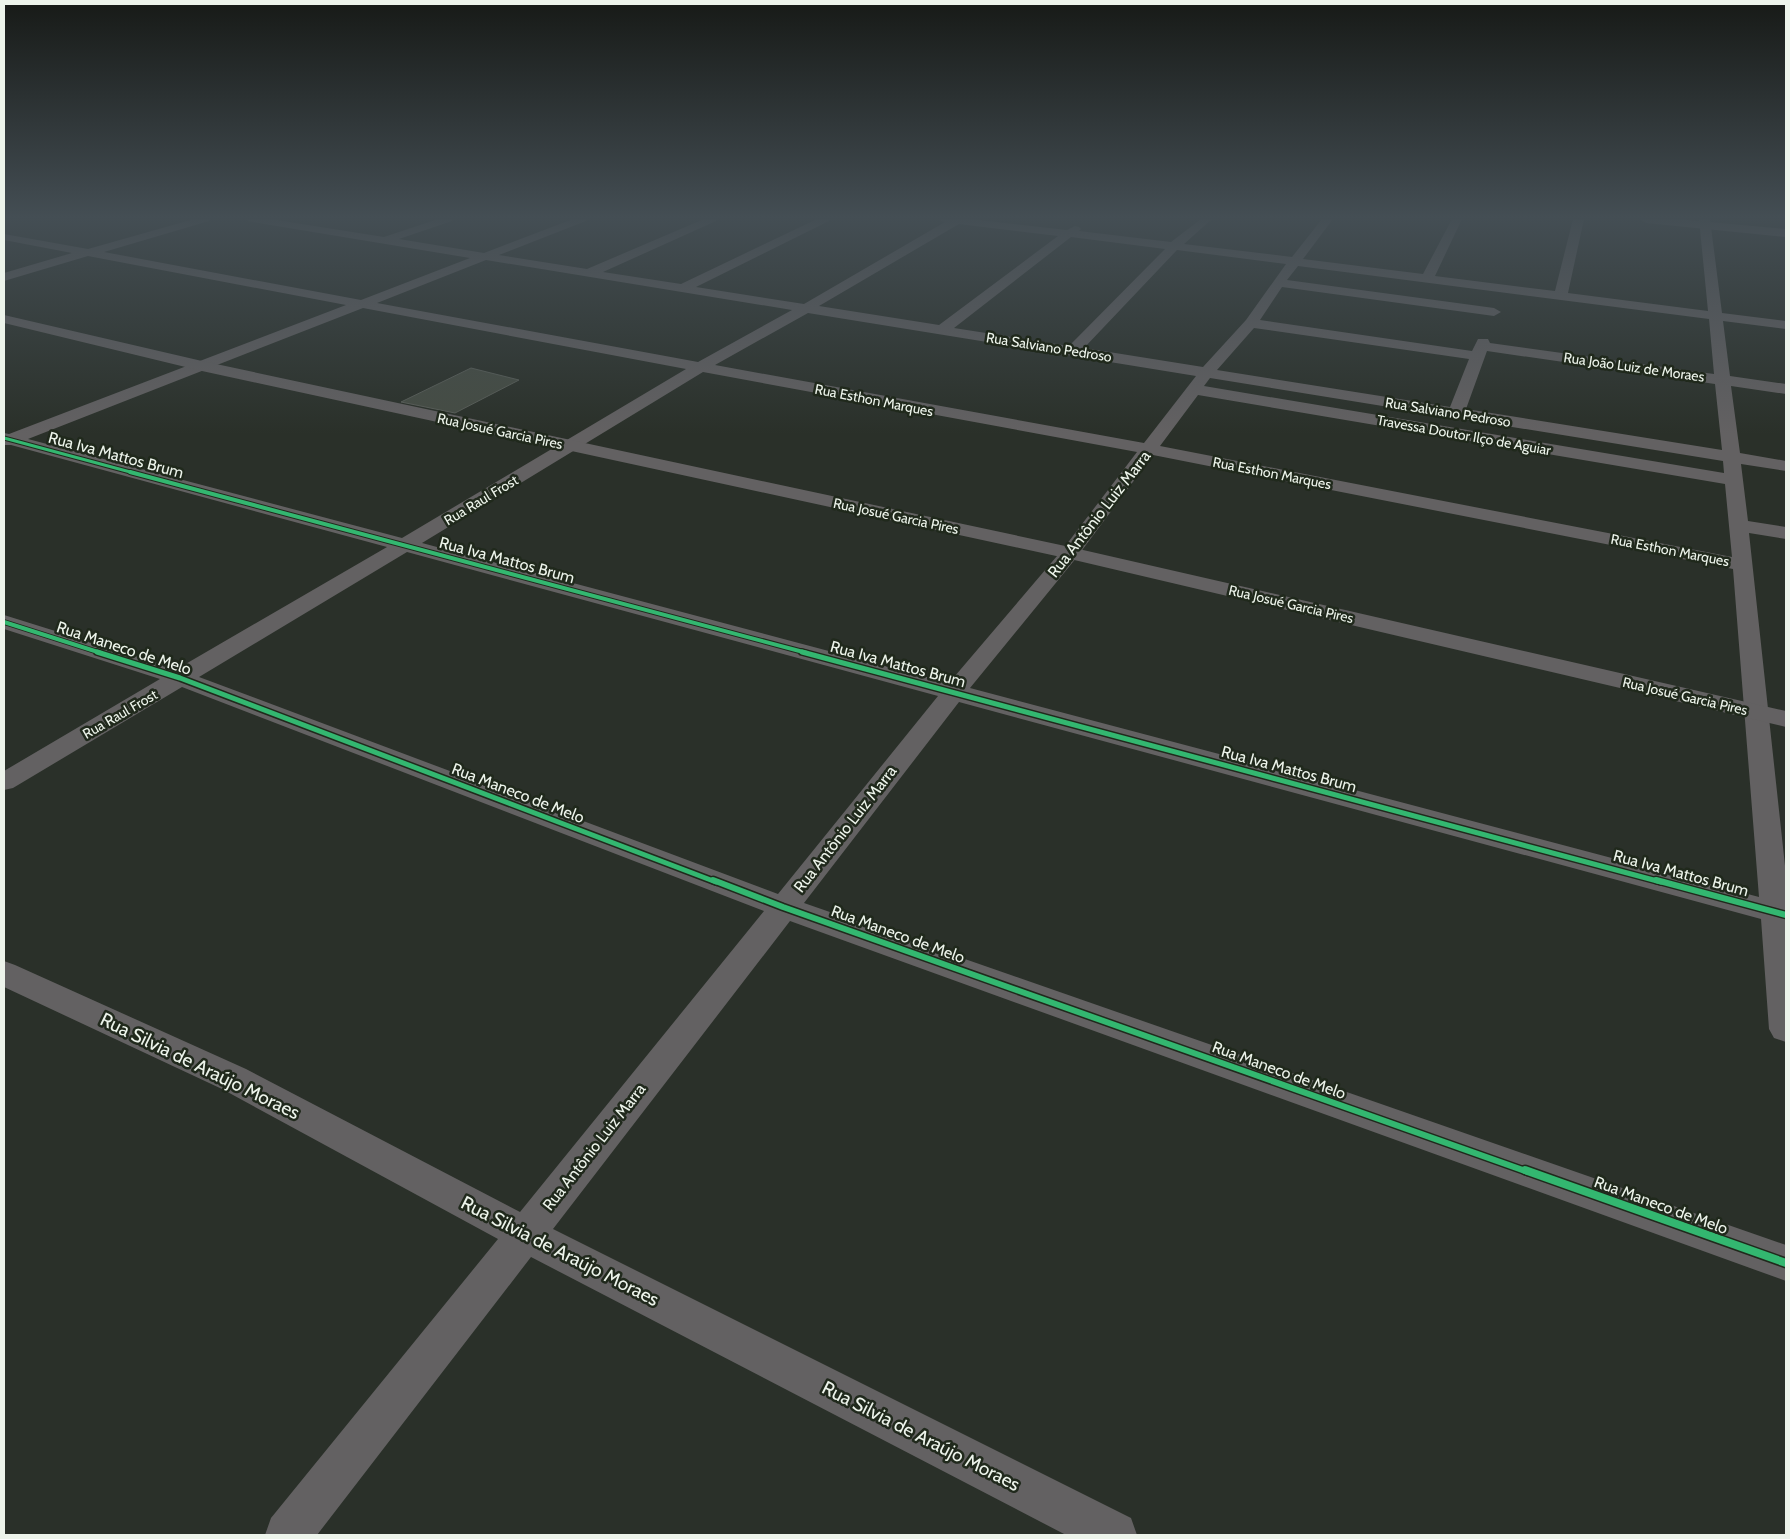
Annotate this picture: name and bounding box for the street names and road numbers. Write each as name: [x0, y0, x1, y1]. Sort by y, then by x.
street label: Rua Salviano Pedroso: [985, 328, 1113, 366]
street label: Rua João Luiz de Moraes: [1562, 348, 1706, 386]
street label: Rua Esthon Marques: [813, 380, 935, 420]
street label: Rua Salviano Pedroso: [1384, 393, 1512, 431]
street label: Rua Josué Garcia Pires: [436, 409, 565, 453]
street label: Travessa Doutor Ilço de Aguiar: [1376, 411, 1553, 459]
street label: Rua Iva Mattos Brum: [46, 428, 186, 482]
street label: Rua Antônio Luiz Marra: [1044, 447, 1155, 581]
street label: Rua Esthon Marques: [1211, 453, 1333, 493]
street label: Rua Raul Frost: [441, 471, 522, 529]
street label: Rua Josué Garcia Pires: [832, 494, 961, 538]
street label: Rua Esthon Marques: [1609, 530, 1731, 570]
street label: Rua Iva Mattos Brum: [437, 533, 577, 587]
street label: Rua Josué Garcia Pires: [1227, 581, 1355, 627]
street label: Rua Maneco de Melo: [54, 617, 194, 679]
street label: Rua Iva Mattos Brum: [828, 637, 968, 691]
street label: Rua Josué Garcia Pires: [1621, 673, 1749, 719]
street label: Rua Raul Frost: [79, 685, 161, 743]
street label: Rua Iva Mattos Brum: [1219, 742, 1359, 796]
street label: Rua Maneco de Melo: [449, 759, 587, 827]
street label: Rua Antônio Luiz Marra: [790, 762, 901, 896]
street label: Rua Iva Mattos Brum: [1611, 846, 1751, 900]
street label: Rua Maneco de Melo: [829, 901, 967, 967]
street label: Rua Silvia de Araújo Moraes: [97, 1008, 304, 1124]
street label: Rua Maneco de Melo: [1210, 1037, 1348, 1103]
street label: Rua Antônio Luiz Marra: [539, 1080, 650, 1214]
street label: Rua Maneco de Melo: [1592, 1172, 1730, 1238]
street label: Rua Silvia de Araújo Moraes: [457, 1191, 663, 1311]
street label: Rua Silvia de Araújo Moraes: [818, 1376, 1024, 1496]

